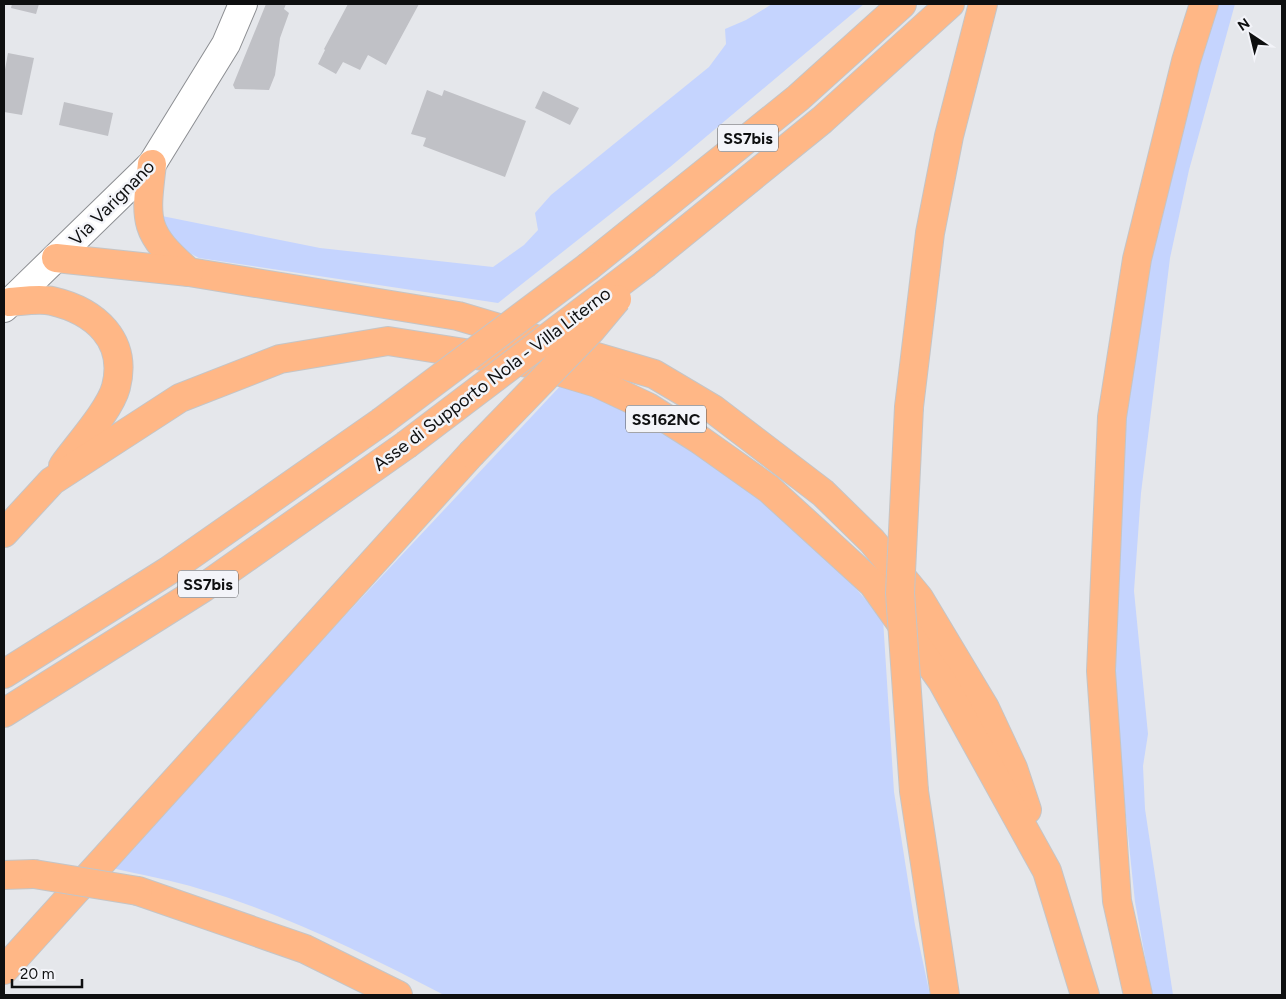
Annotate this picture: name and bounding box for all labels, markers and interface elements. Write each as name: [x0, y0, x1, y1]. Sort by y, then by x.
north arrow: [1226, 10, 1276, 60]
text: N: [1235, 15, 1253, 35]
road number: SS7bis: [718, 125, 778, 152]
street label: Via Varignano: [65, 156, 159, 250]
street label: Asse di Supporto Nola - Villa Literno: [369, 282, 615, 476]
road number: SS162NC: [626, 406, 706, 432]
road number: SS7bis: [178, 570, 238, 598]
scale bar: [12, 956, 82, 988]
text: 20 m: [20, 965, 54, 983]

